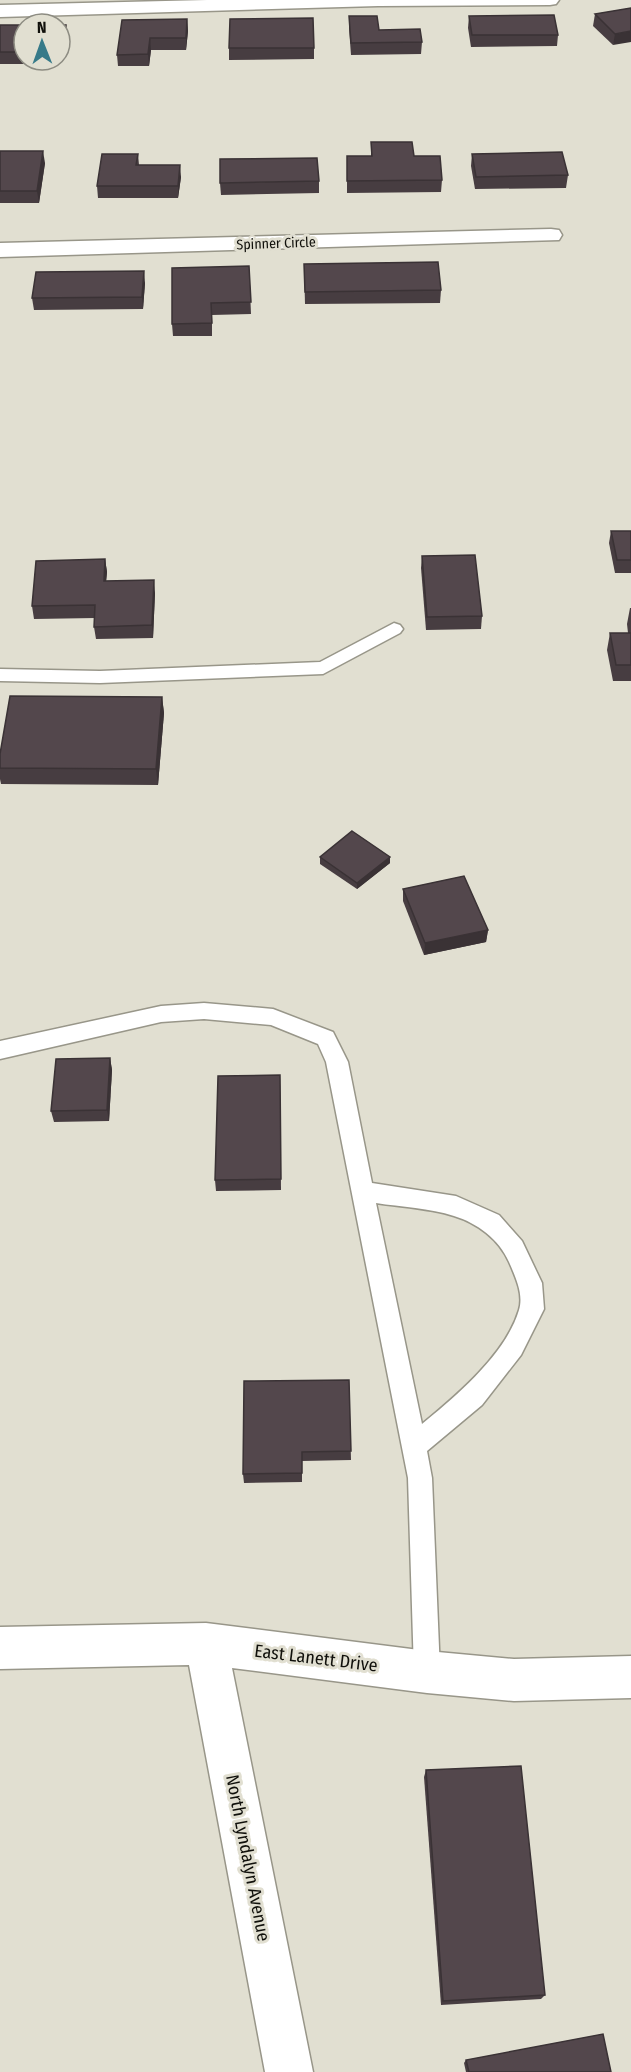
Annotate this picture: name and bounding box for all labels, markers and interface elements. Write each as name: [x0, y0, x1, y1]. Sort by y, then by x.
north arrow: [12, 12, 72, 72]
text: N: [37, 18, 47, 37]
street label: Spinner Circle: [236, 234, 316, 253]
street label: East Lanett Drive: [253, 1640, 379, 1676]
street label: North Lyndalyn Avenue: [221, 1773, 275, 1943]

